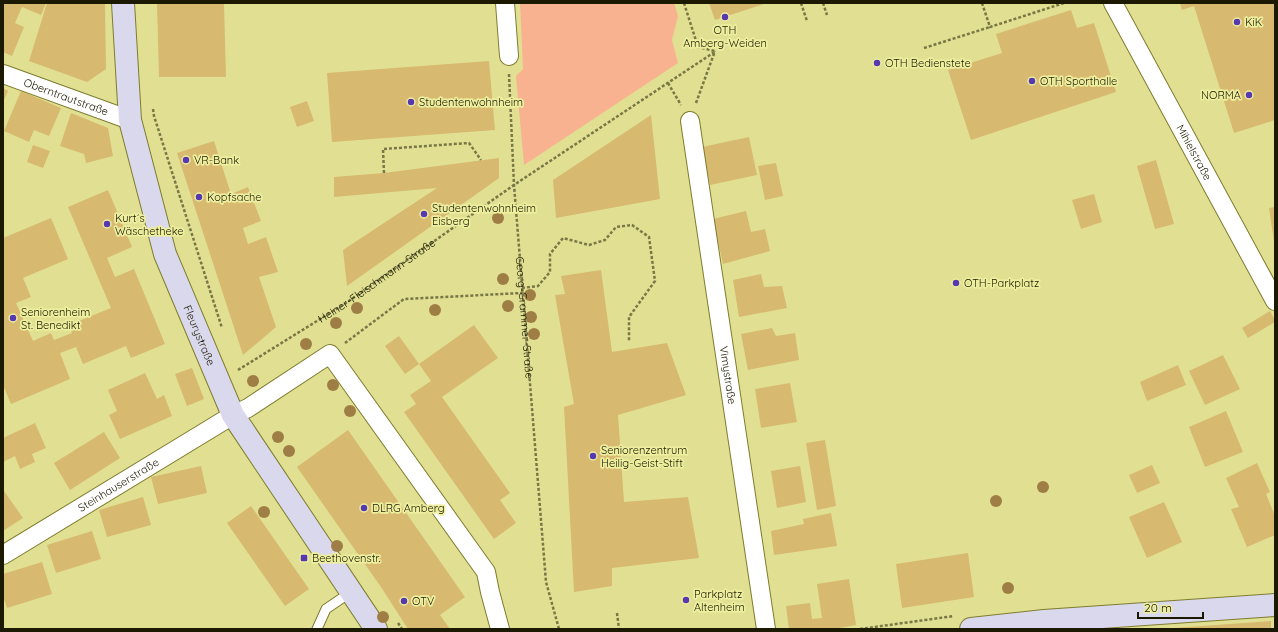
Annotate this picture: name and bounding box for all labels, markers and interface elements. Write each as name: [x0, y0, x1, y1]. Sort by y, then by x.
marker: OTH Amberg-Weiden: [720, 12, 730, 22]
place label: KiK: [1245, 15, 1262, 29]
marker: KiK: [1232, 17, 1242, 27]
place label: OTH Amberg-Weiden: [683, 23, 767, 50]
place label: OTH Bedienstete: [885, 56, 971, 70]
marker: OTH Bedienstete: [872, 58, 882, 68]
place label: OTH Sporthalle: [1040, 74, 1117, 88]
street label: Oberntrautstraße: [22, 75, 110, 119]
marker: OTH Sporthalle: [1027, 76, 1037, 86]
place label: NORMA: [1201, 88, 1241, 102]
marker: NORMA: [1244, 90, 1254, 100]
place label: Studentenwohnheim: [419, 95, 523, 109]
marker: Studentenwohnheim: [406, 97, 416, 107]
street label: Mihielstraße: [1173, 122, 1215, 183]
place label: VR-Bank: [194, 153, 239, 167]
marker: VR-Bank: [181, 155, 191, 165]
place label: Kopfsache: [207, 190, 262, 204]
marker: Kopfsache: [194, 192, 204, 202]
place label: Studentenwohnheim Eisberg: [432, 201, 536, 228]
marker: Studentenwohnheim Eisberg: [419, 209, 429, 219]
place label: Kurt´s Wäschetheke: [115, 211, 184, 238]
marker: Kurt´s Wäschetheke: [102, 219, 112, 229]
street label: Heiner-Fleischmann-Straße: [315, 235, 438, 326]
street label: Georg-Grammer-Straße: [513, 256, 537, 379]
place label: OTH-Parkplatz: [964, 276, 1039, 290]
marker: OTH-Parkplatz: [951, 278, 961, 288]
street label: Fleurystraße: [180, 303, 218, 368]
place label: Seniorenheim St. Benedikt: [21, 305, 90, 332]
marker: Seniorenheim St. Benedikt: [8, 313, 18, 323]
street label: Vimystraße: [717, 345, 739, 405]
place label: Seniorenzentrum Heilig-Geist-Stift: [601, 443, 687, 470]
marker: Seniorenzentrum Heilig-Geist-Stift: [588, 451, 598, 461]
street label: Steinhauserstraße: [75, 455, 161, 515]
place label: DLRG Amberg: [372, 501, 445, 515]
marker: DLRG Amberg: [359, 503, 369, 513]
place label: Beethovenstr.: [312, 551, 380, 565]
marker: Beethovenstr.: [299, 553, 309, 563]
place label: Parkplatz Altenheim: [694, 587, 745, 614]
place label: OTV: [412, 594, 434, 608]
scale bar: [1138, 594, 1203, 620]
marker: Parkplatz Altenheim: [681, 595, 691, 605]
marker: OTV: [399, 596, 409, 606]
text: 20 m: [1144, 600, 1172, 615]

